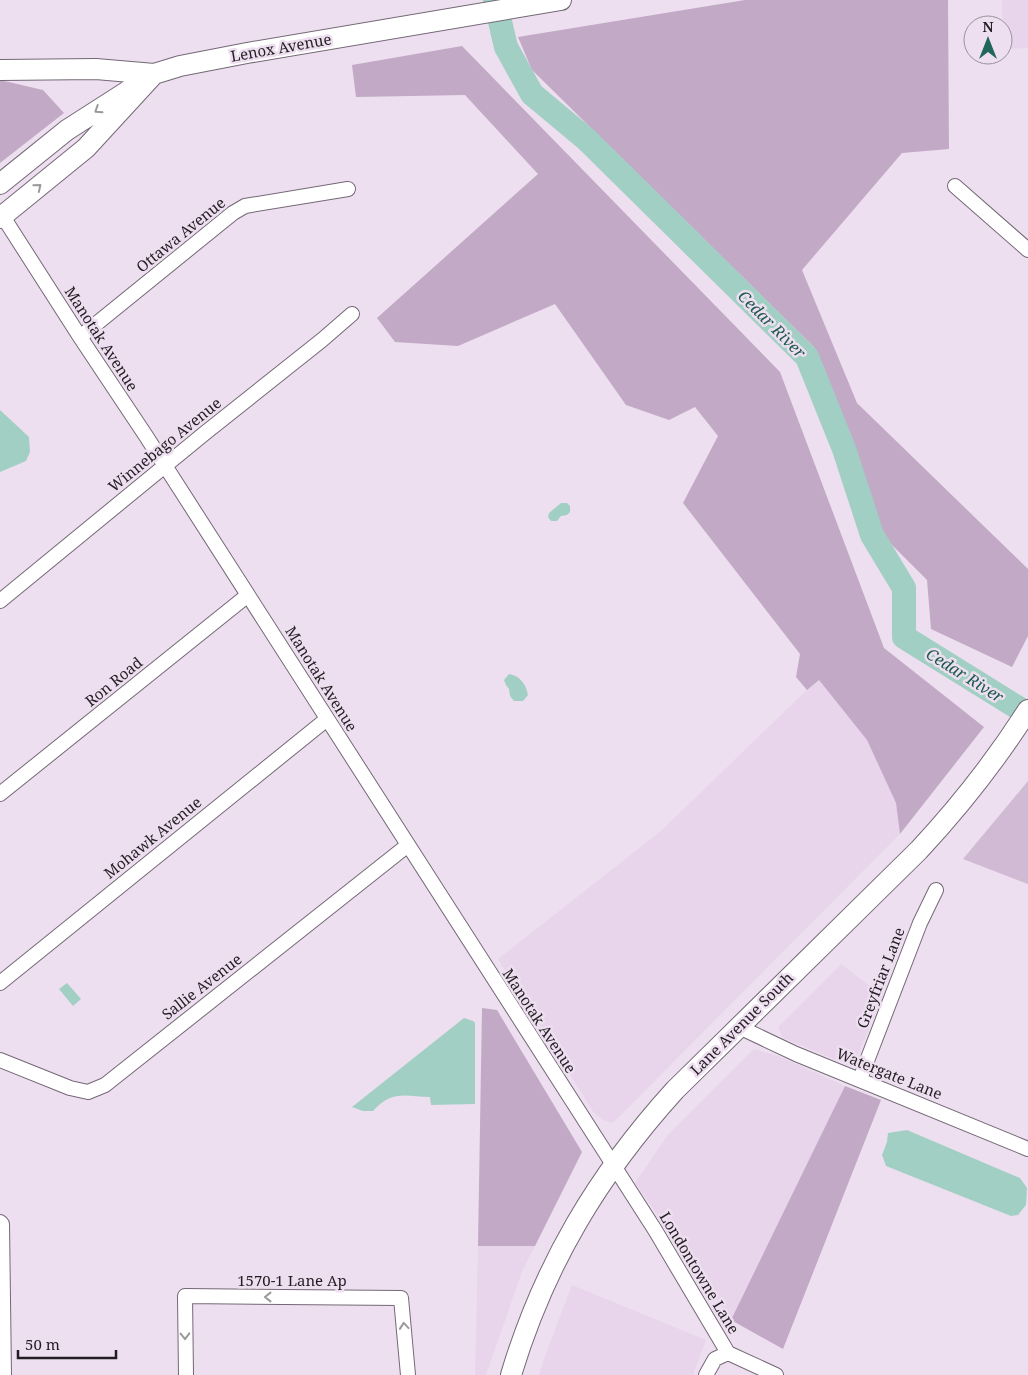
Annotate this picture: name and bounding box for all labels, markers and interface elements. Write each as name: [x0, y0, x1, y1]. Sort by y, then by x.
north arrow: [963, 15, 1013, 65]
text: N: [982, 17, 994, 36]
street label: Lenox Avenue: [229, 28, 333, 66]
one-way arrow: [94, 104, 104, 113]
one-way arrow: [32, 185, 41, 193]
street label: Ottawa Avenue: [132, 192, 229, 276]
street label: Manotak Avenue: [61, 282, 143, 395]
water label: Cedar River: [733, 285, 811, 363]
street label: Winnebago Avenue: [104, 392, 225, 496]
street label: Manotak Avenue: [281, 622, 362, 735]
water label: Cedar River: [922, 642, 1008, 708]
street label: Ron Road: [81, 652, 146, 710]
street label: Mohawk Avenue: [99, 792, 205, 883]
street label: Greyfriar Lane: [852, 924, 908, 1031]
street label: Sallie Avenue: [157, 949, 245, 1024]
street label: Manotak Avenue: [499, 964, 581, 1077]
street label: Lane Avenue South: [685, 967, 798, 1079]
street label: Watergate Lane: [833, 1043, 945, 1103]
street label: Londontowne Lane: [655, 1208, 744, 1337]
street label: 1570-1 Lane Ap: [237, 1270, 347, 1290]
one-way arrow: [263, 1292, 271, 1302]
one-way arrow: [399, 1322, 410, 1330]
scale bar: [18, 1328, 115, 1360]
one-way arrow: [180, 1332, 191, 1340]
text: 50 m: [25, 1334, 60, 1354]

